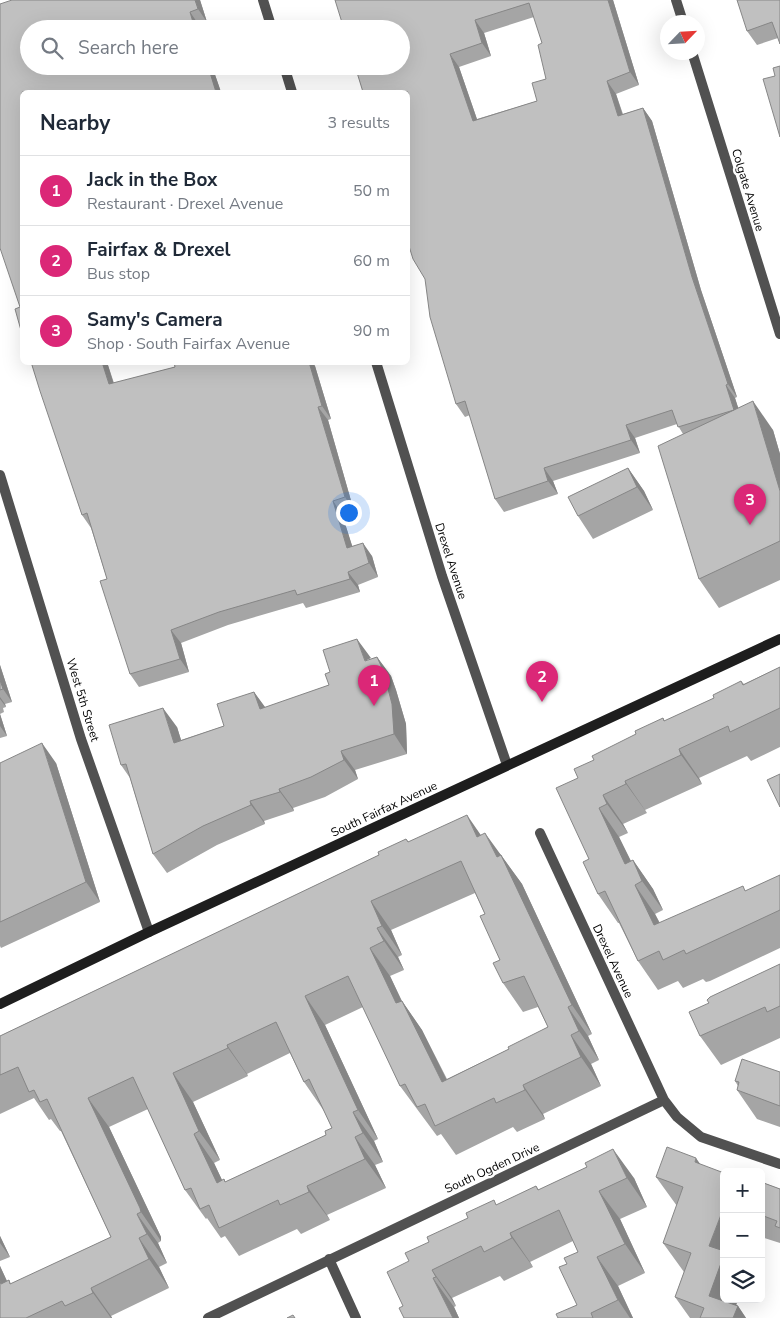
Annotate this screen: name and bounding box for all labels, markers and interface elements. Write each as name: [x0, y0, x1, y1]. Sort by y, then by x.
north arrow: [660, 15, 705, 60]
search box: [20, 20, 410, 75]
icon: search: [38, 34, 66, 62]
text: Search here: [78, 35, 179, 61]
text: Nearby: [40, 109, 110, 137]
text: 3 results: [328, 112, 390, 134]
street label: Colgate Avenue: [728, 147, 768, 233]
text: Jack in the Box: [87, 167, 218, 193]
text: 1: [51, 180, 61, 202]
text: 50 m: [353, 180, 390, 202]
text: Restaurant · Drexel Avenue: [87, 193, 283, 215]
text: Fairfax & Drexel: [87, 237, 231, 263]
text: 2: [51, 250, 61, 272]
text: 60 m: [353, 250, 390, 272]
text: Bus stop: [87, 263, 150, 285]
text: Samy's Camera: [87, 307, 223, 333]
text: 3: [51, 320, 61, 342]
text: 90 m: [353, 320, 390, 342]
text: Shop · South Fairfax Avenue: [87, 333, 290, 355]
pin: 3: [734, 484, 766, 525]
your location: [336, 500, 362, 526]
street label: Drexel Avenue: [431, 521, 471, 601]
street label: West 5th Street: [63, 657, 103, 744]
pin: 2: [526, 661, 558, 702]
pin: 1: [358, 665, 390, 706]
street label: South Fairfax Avenue: [328, 777, 440, 841]
street label: Drexel Avenue: [589, 922, 637, 1000]
street label: South Ogden Drive: [442, 1139, 542, 1197]
map controls: [720, 1168, 765, 1303]
button: +: [720, 1168, 765, 1213]
button: −: [720, 1213, 765, 1258]
button: layers: [720, 1258, 765, 1303]

